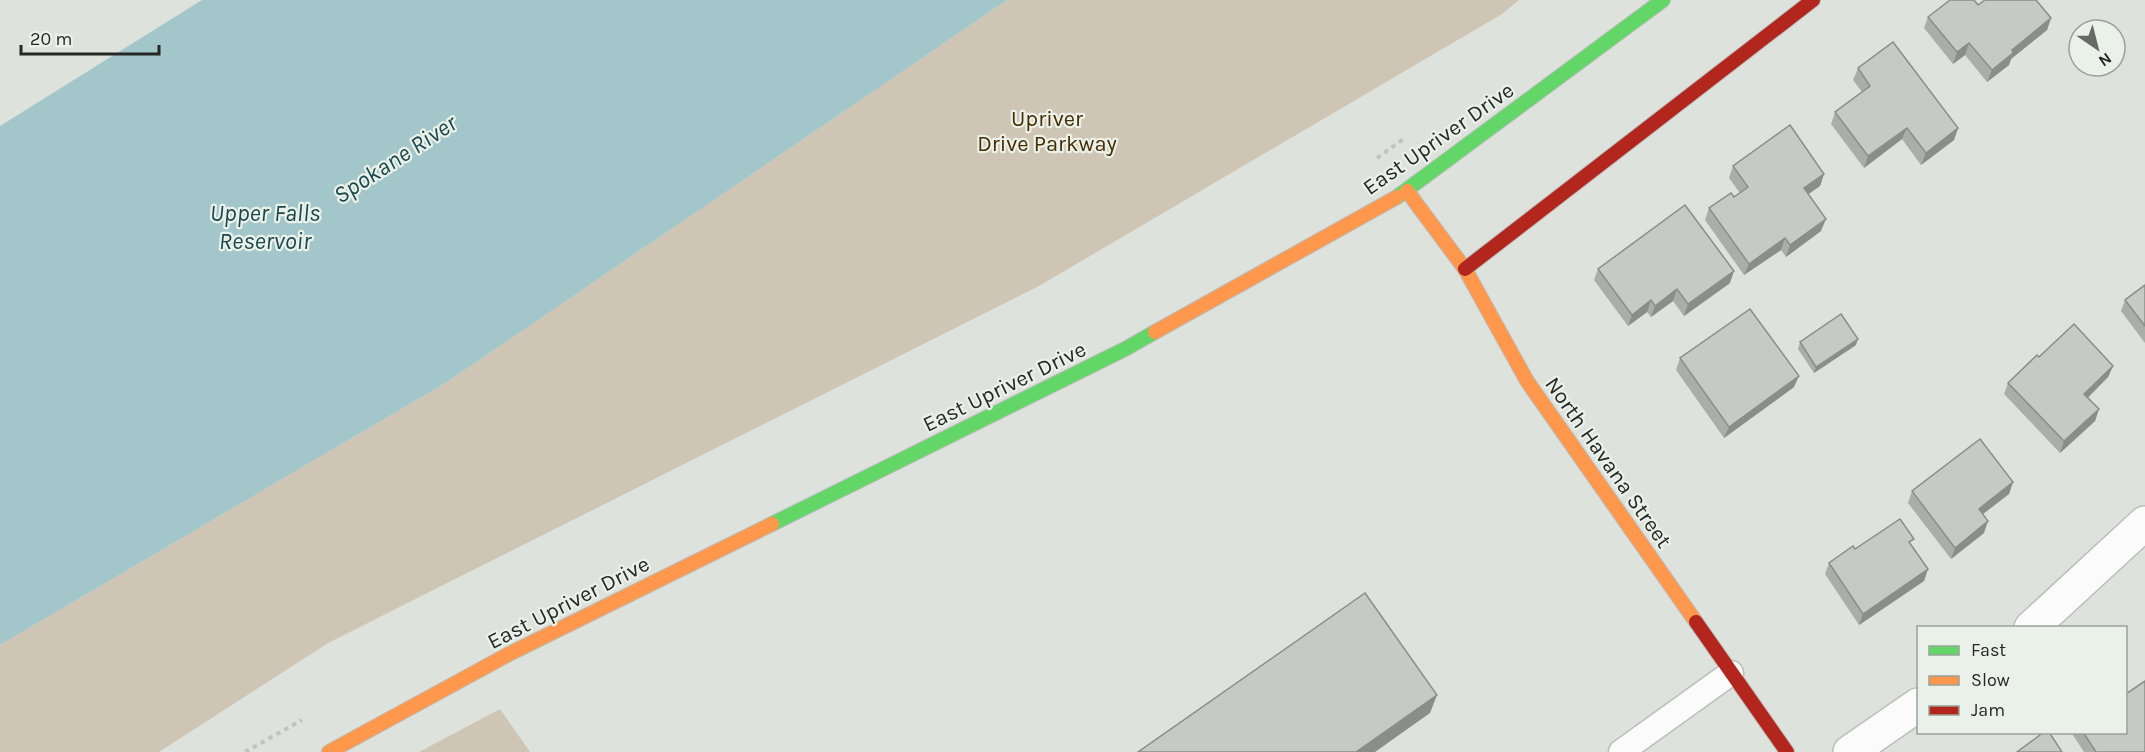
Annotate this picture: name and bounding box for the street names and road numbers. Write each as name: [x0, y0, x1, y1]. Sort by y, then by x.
street label: East Upriver Drive: [1358, 77, 1519, 201]
street label: East Upriver Drive: [919, 336, 1090, 438]
street label: North Havana Street: [1539, 372, 1677, 553]
street label: East Upriver Drive: [483, 551, 654, 655]

